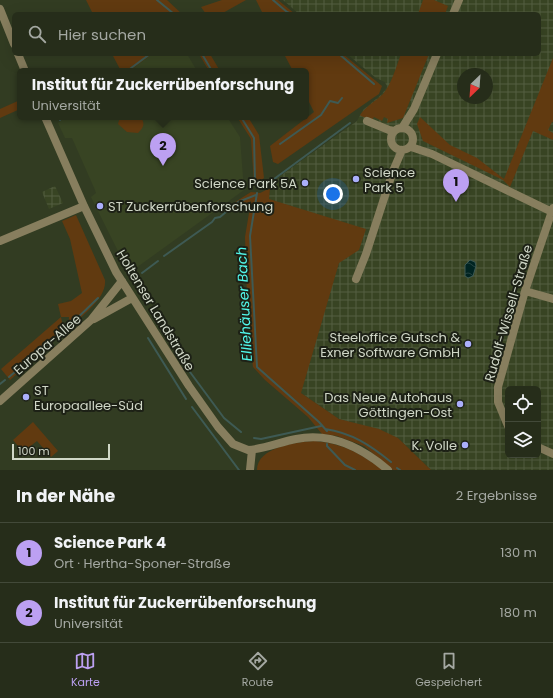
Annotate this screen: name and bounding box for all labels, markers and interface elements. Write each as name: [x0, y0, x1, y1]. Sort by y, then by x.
search box: [12, 12, 541, 56]
icon: search: [26, 23, 48, 45]
text: Hier suchen: [58, 24, 146, 45]
popup: [17, 68, 309, 120]
north arrow: [457, 68, 493, 104]
text: Institut für Zuckerrübenforschung: [32, 74, 294, 95]
text: Universität: [32, 96, 101, 115]
pin: 2: [150, 133, 176, 166]
place label: Science Park 5: [364, 163, 415, 197]
pin: 1: [443, 169, 469, 202]
place label: Science Park 5A: [194, 174, 297, 193]
marker: Science Park 5: [351, 174, 361, 184]
marker: Science Park 5A: [300, 178, 310, 188]
your location: [323, 184, 343, 204]
place label: ST Zuckerrübenforschung: [108, 197, 273, 216]
marker: ST Zuckerrübenforschung: [95, 201, 105, 211]
street label: Rudolf-Wissell-Straße: [480, 242, 537, 384]
street label: Holtenser Landstraße: [112, 246, 199, 374]
water label: Elliehäuser Bach: [231, 246, 257, 362]
street label: Europa-Allee: [9, 310, 85, 379]
place label: Steeloffice Gutsch & Exner Software GmbH: [320, 328, 460, 362]
marker: Steeloffice Gutsch & Exner Software GmbH: [463, 339, 473, 349]
place label: ST Europaallee-Süd: [34, 381, 143, 415]
map controls: [505, 386, 541, 458]
button: locate: [505, 386, 541, 422]
place label: Das Neue Autohaus Göttingen-Ost: [324, 388, 452, 422]
marker: ST Europaallee-Süd: [21, 392, 31, 402]
marker: Das Neue Autohaus Göttingen-Ost: [455, 399, 465, 409]
button: layers: [505, 422, 541, 458]
place label: K. Volle: [411, 436, 457, 455]
marker: K. Volle: [460, 440, 470, 450]
scale bar: [12, 442, 110, 461]
text: 100 m: [18, 443, 50, 459]
text: In der Nähe: [16, 484, 115, 508]
text: 2 Ergebnisse: [456, 486, 537, 505]
text: Science Park 4: [54, 532, 166, 553]
text: 1: [27, 543, 31, 562]
text: 130 m: [500, 543, 537, 562]
text: Ort · Hertha-Sponer-Straße: [54, 554, 230, 573]
text: Institut für Zuckerrübenforschung: [54, 592, 316, 613]
text: 2: [25, 603, 33, 622]
text: 180 m: [500, 603, 537, 622]
text: Universität: [54, 614, 123, 633]
tab: Karte: [71, 650, 100, 691]
tab: Route: [242, 650, 273, 691]
tab: Gespeichert: [415, 650, 482, 691]

